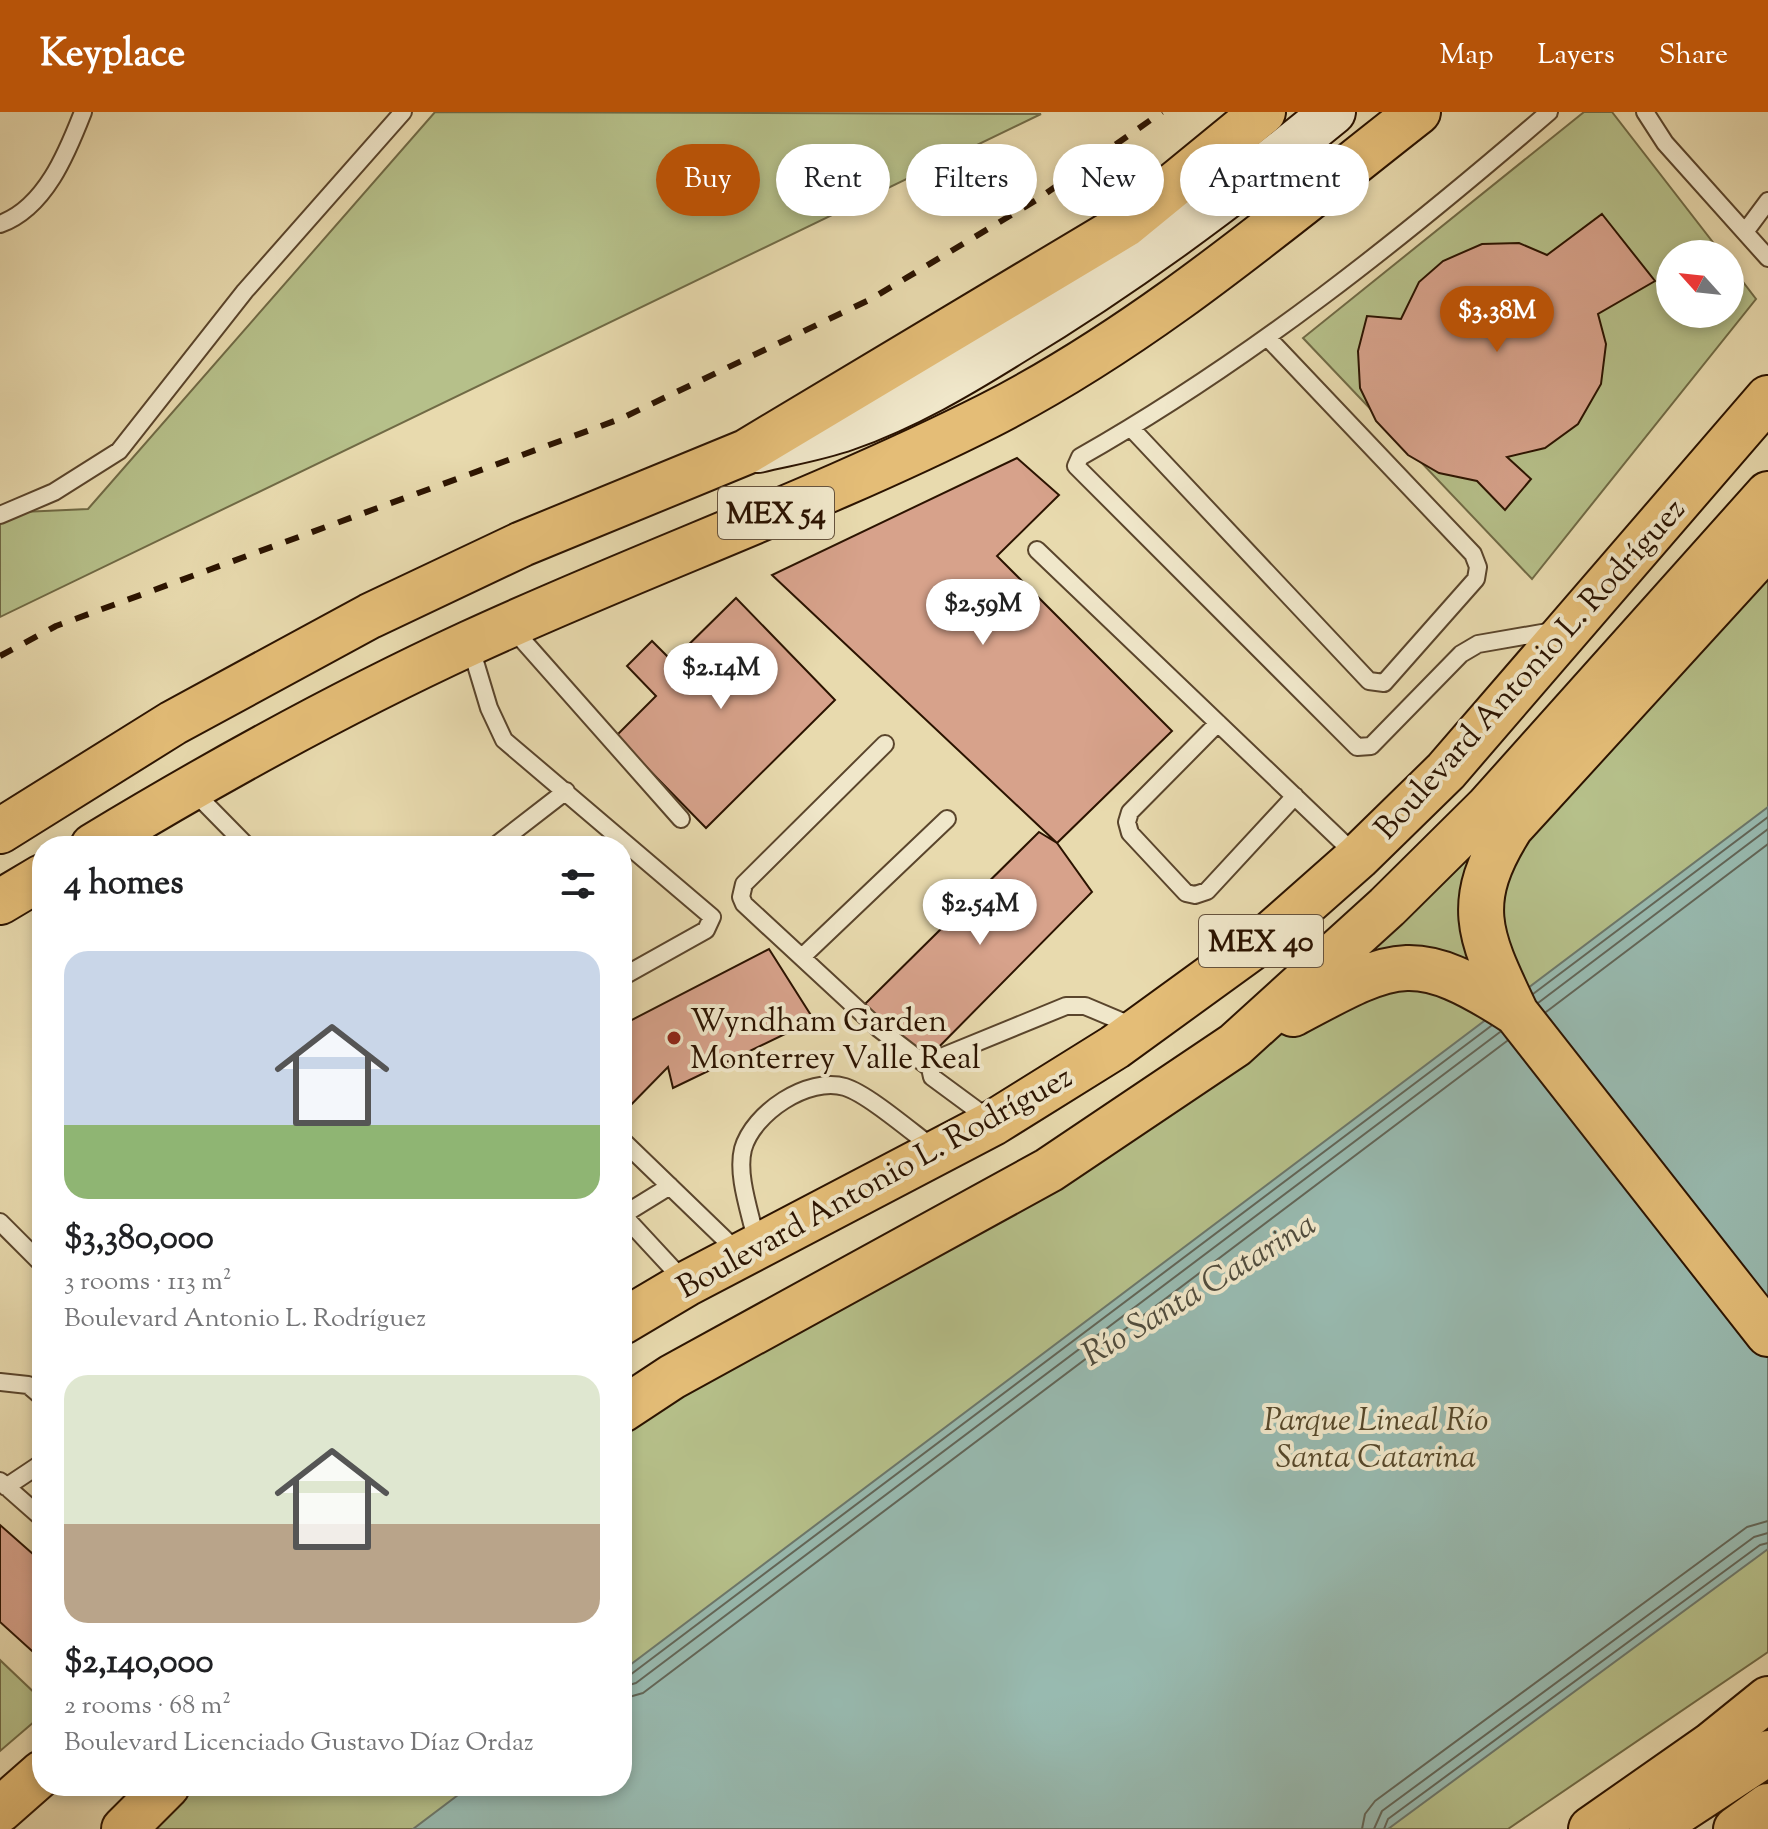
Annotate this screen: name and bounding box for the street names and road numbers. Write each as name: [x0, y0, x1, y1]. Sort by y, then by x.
road number: MEX 54: [718, 487, 834, 539]
street label: Boulevard Antonio L. Rodríguez: [1365, 489, 1697, 851]
road number: MEX 40: [1199, 915, 1323, 967]
street label: Boulevard Antonio L. Rodríguez: [669, 1055, 1082, 1312]

